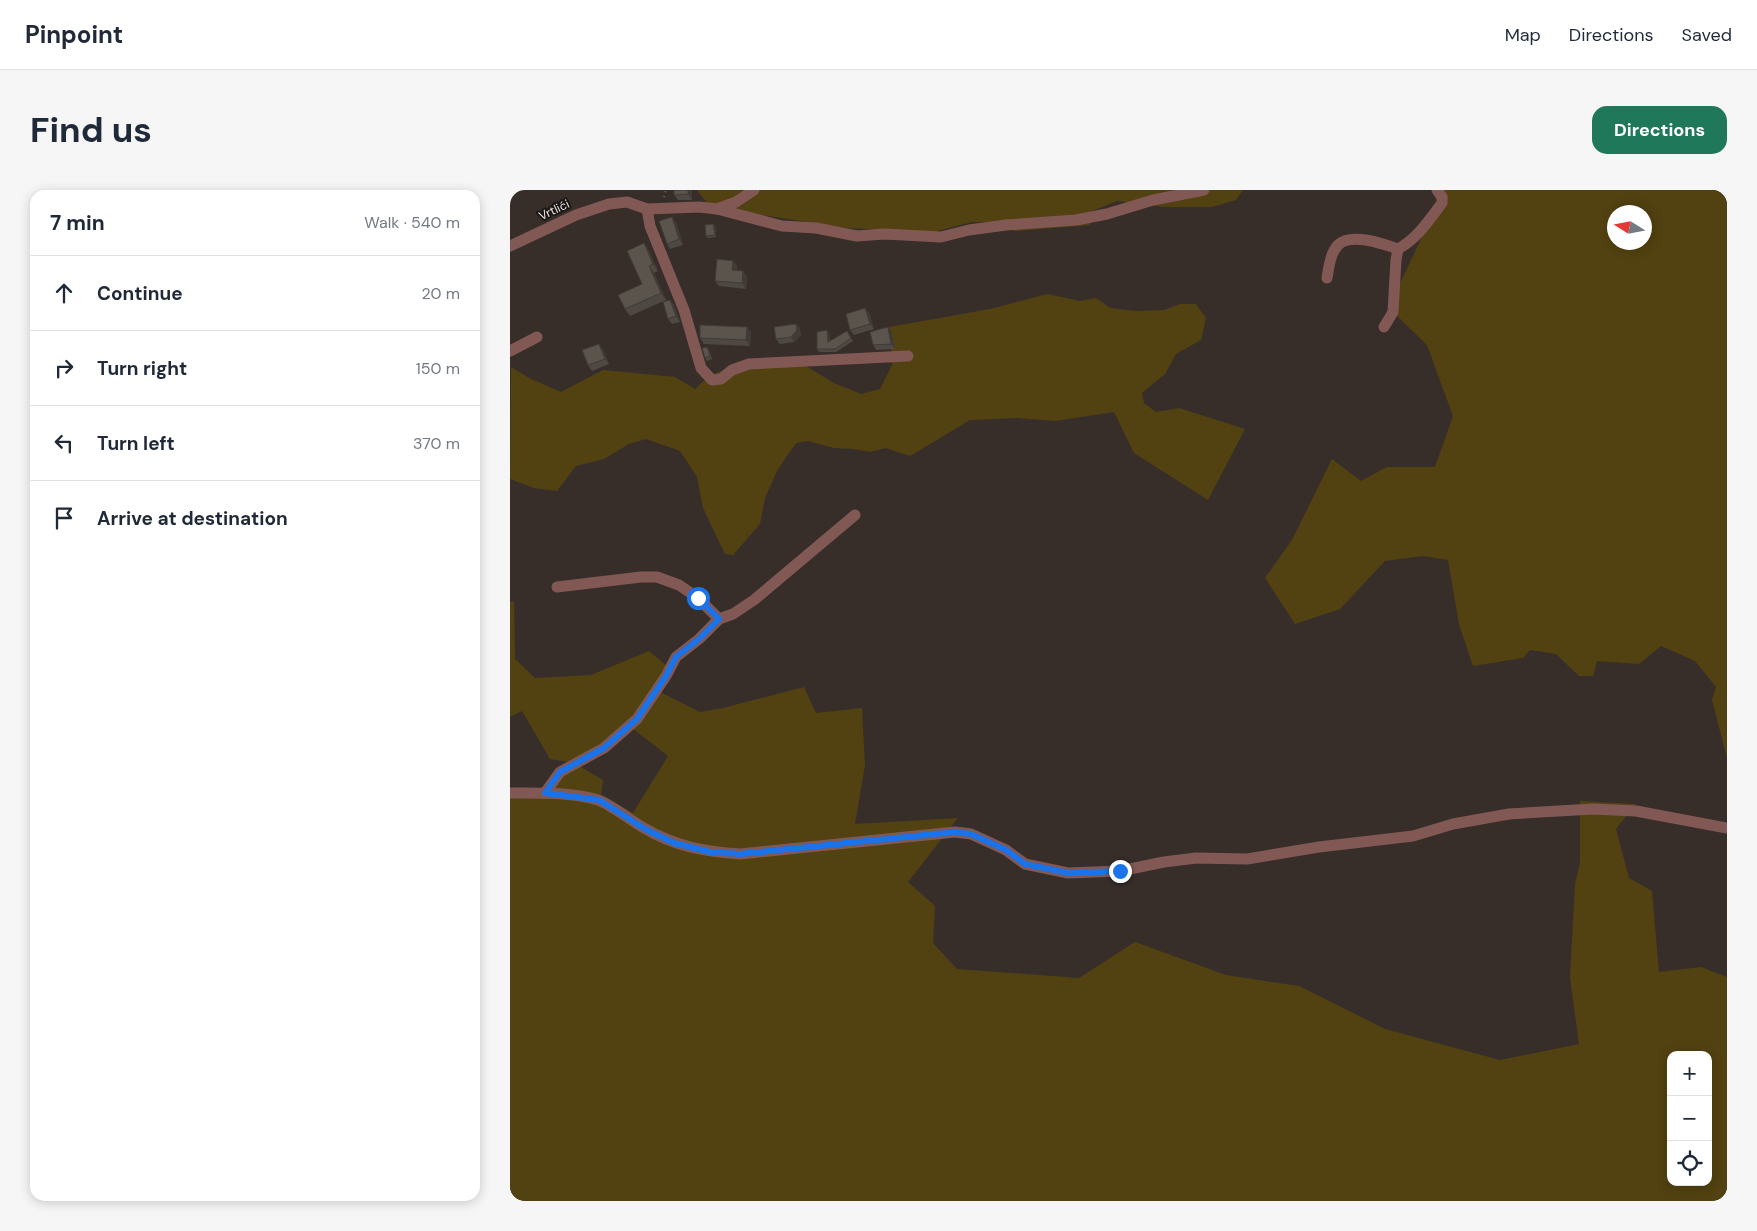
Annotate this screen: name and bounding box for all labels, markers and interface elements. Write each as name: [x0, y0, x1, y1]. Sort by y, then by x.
text: Pinpoint: [25, 19, 123, 50]
text: Map: [1505, 23, 1541, 47]
text: Directions: [1569, 23, 1654, 47]
text: Saved: [1682, 23, 1732, 47]
button: Directions: [1592, 106, 1727, 154]
text: Find us: [30, 107, 152, 153]
street label: Vrtlići: [536, 196, 572, 224]
north arrow: [1607, 205, 1652, 250]
text: 7 min: [50, 209, 105, 237]
text: Walk · 540 m: [364, 212, 460, 233]
icon: ahead: [50, 279, 78, 307]
text: Continue: [97, 281, 183, 306]
text: 20 m: [421, 283, 460, 304]
icon: right: [50, 354, 78, 382]
text: Turn right: [97, 356, 187, 381]
text: 150 m: [416, 358, 460, 379]
icon: left: [50, 429, 78, 457]
text: Turn left: [97, 431, 175, 456]
text: 370 m: [413, 433, 460, 454]
icon: arrive: [50, 504, 78, 532]
text: Arrive at destination: [97, 506, 288, 531]
route start: [687, 587, 710, 610]
route end: [1109, 860, 1132, 883]
map controls: [1667, 1051, 1712, 1186]
button: +: [1667, 1051, 1712, 1096]
button: −: [1667, 1096, 1712, 1141]
button: locate: [1667, 1141, 1712, 1186]

